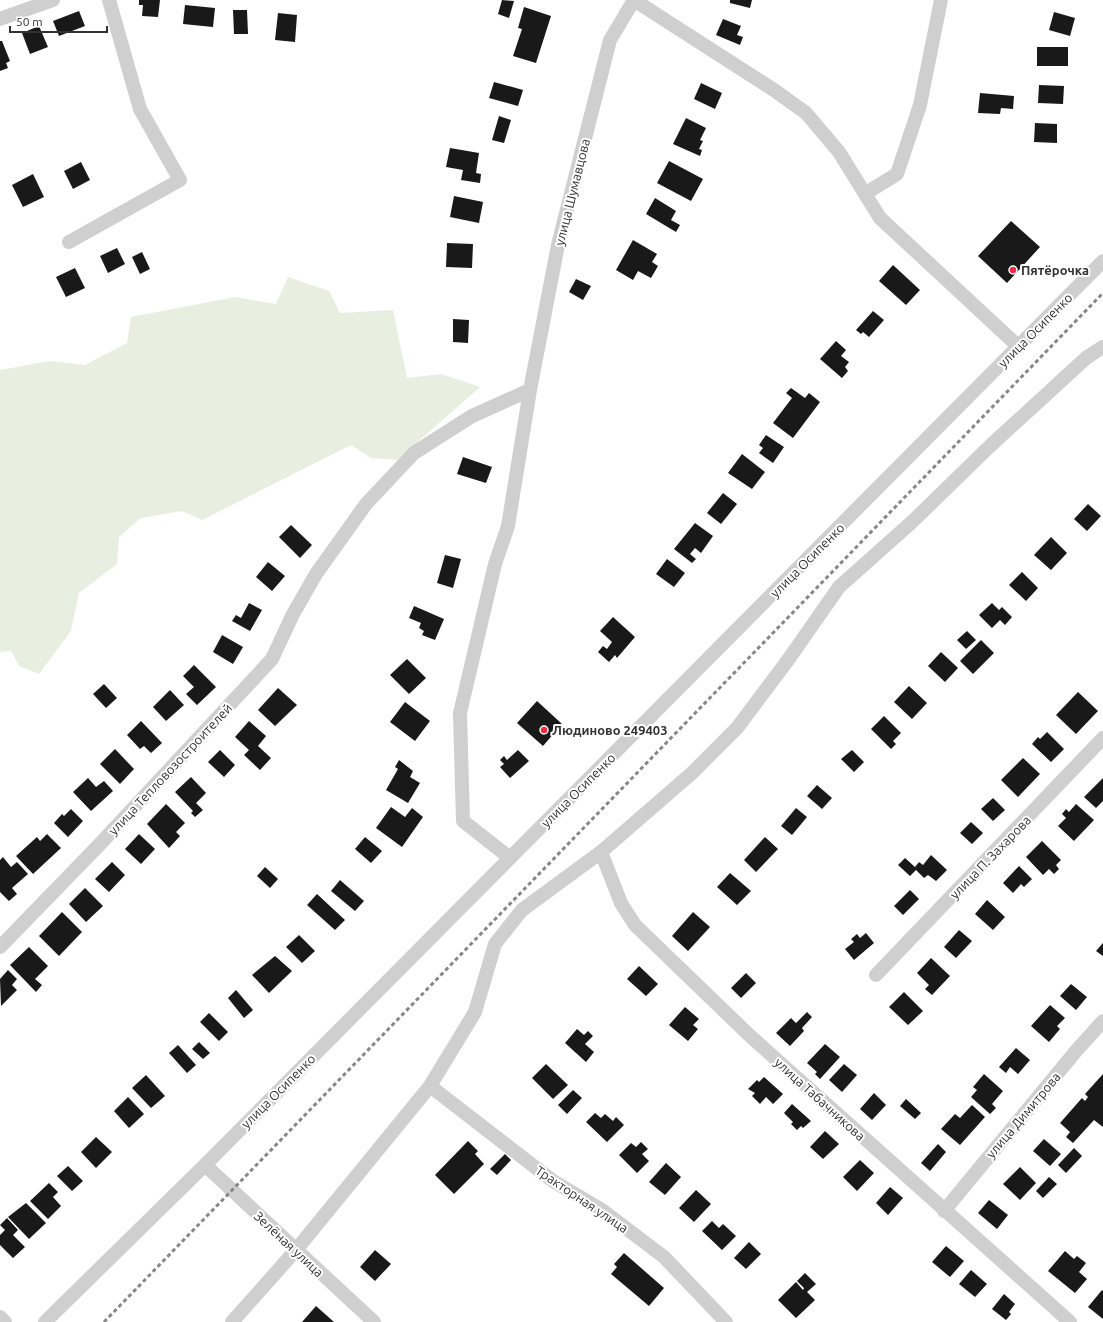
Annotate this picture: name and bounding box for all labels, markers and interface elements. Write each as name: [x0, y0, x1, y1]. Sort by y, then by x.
scale bar: [10, 8, 107, 34]
text: 50 m: [16, 15, 43, 28]
street label: улица Шумавцова: [552, 137, 592, 247]
place label: Пятёрочка: [1021, 263, 1089, 277]
marker: Пятёрочка: [1008, 265, 1018, 275]
street label: улица Осипенко: [995, 290, 1075, 370]
street label: улица Осипенко: [767, 520, 847, 600]
street label: улица Тепловозостроителей: [106, 701, 234, 837]
place label: Людиново 249403: [552, 723, 668, 737]
marker: Людиново 249403: [539, 725, 549, 735]
street label: улица Осипенко: [538, 750, 618, 830]
street label: улица П. Захарова: [947, 813, 1033, 901]
street label: улица Осипенко: [238, 1051, 318, 1131]
street label: улица Табачникова: [772, 1055, 868, 1143]
street label: улица Димитрова: [983, 1069, 1063, 1161]
street label: Тракторная улица: [533, 1163, 631, 1235]
street label: Зелёная улица: [252, 1209, 326, 1279]

